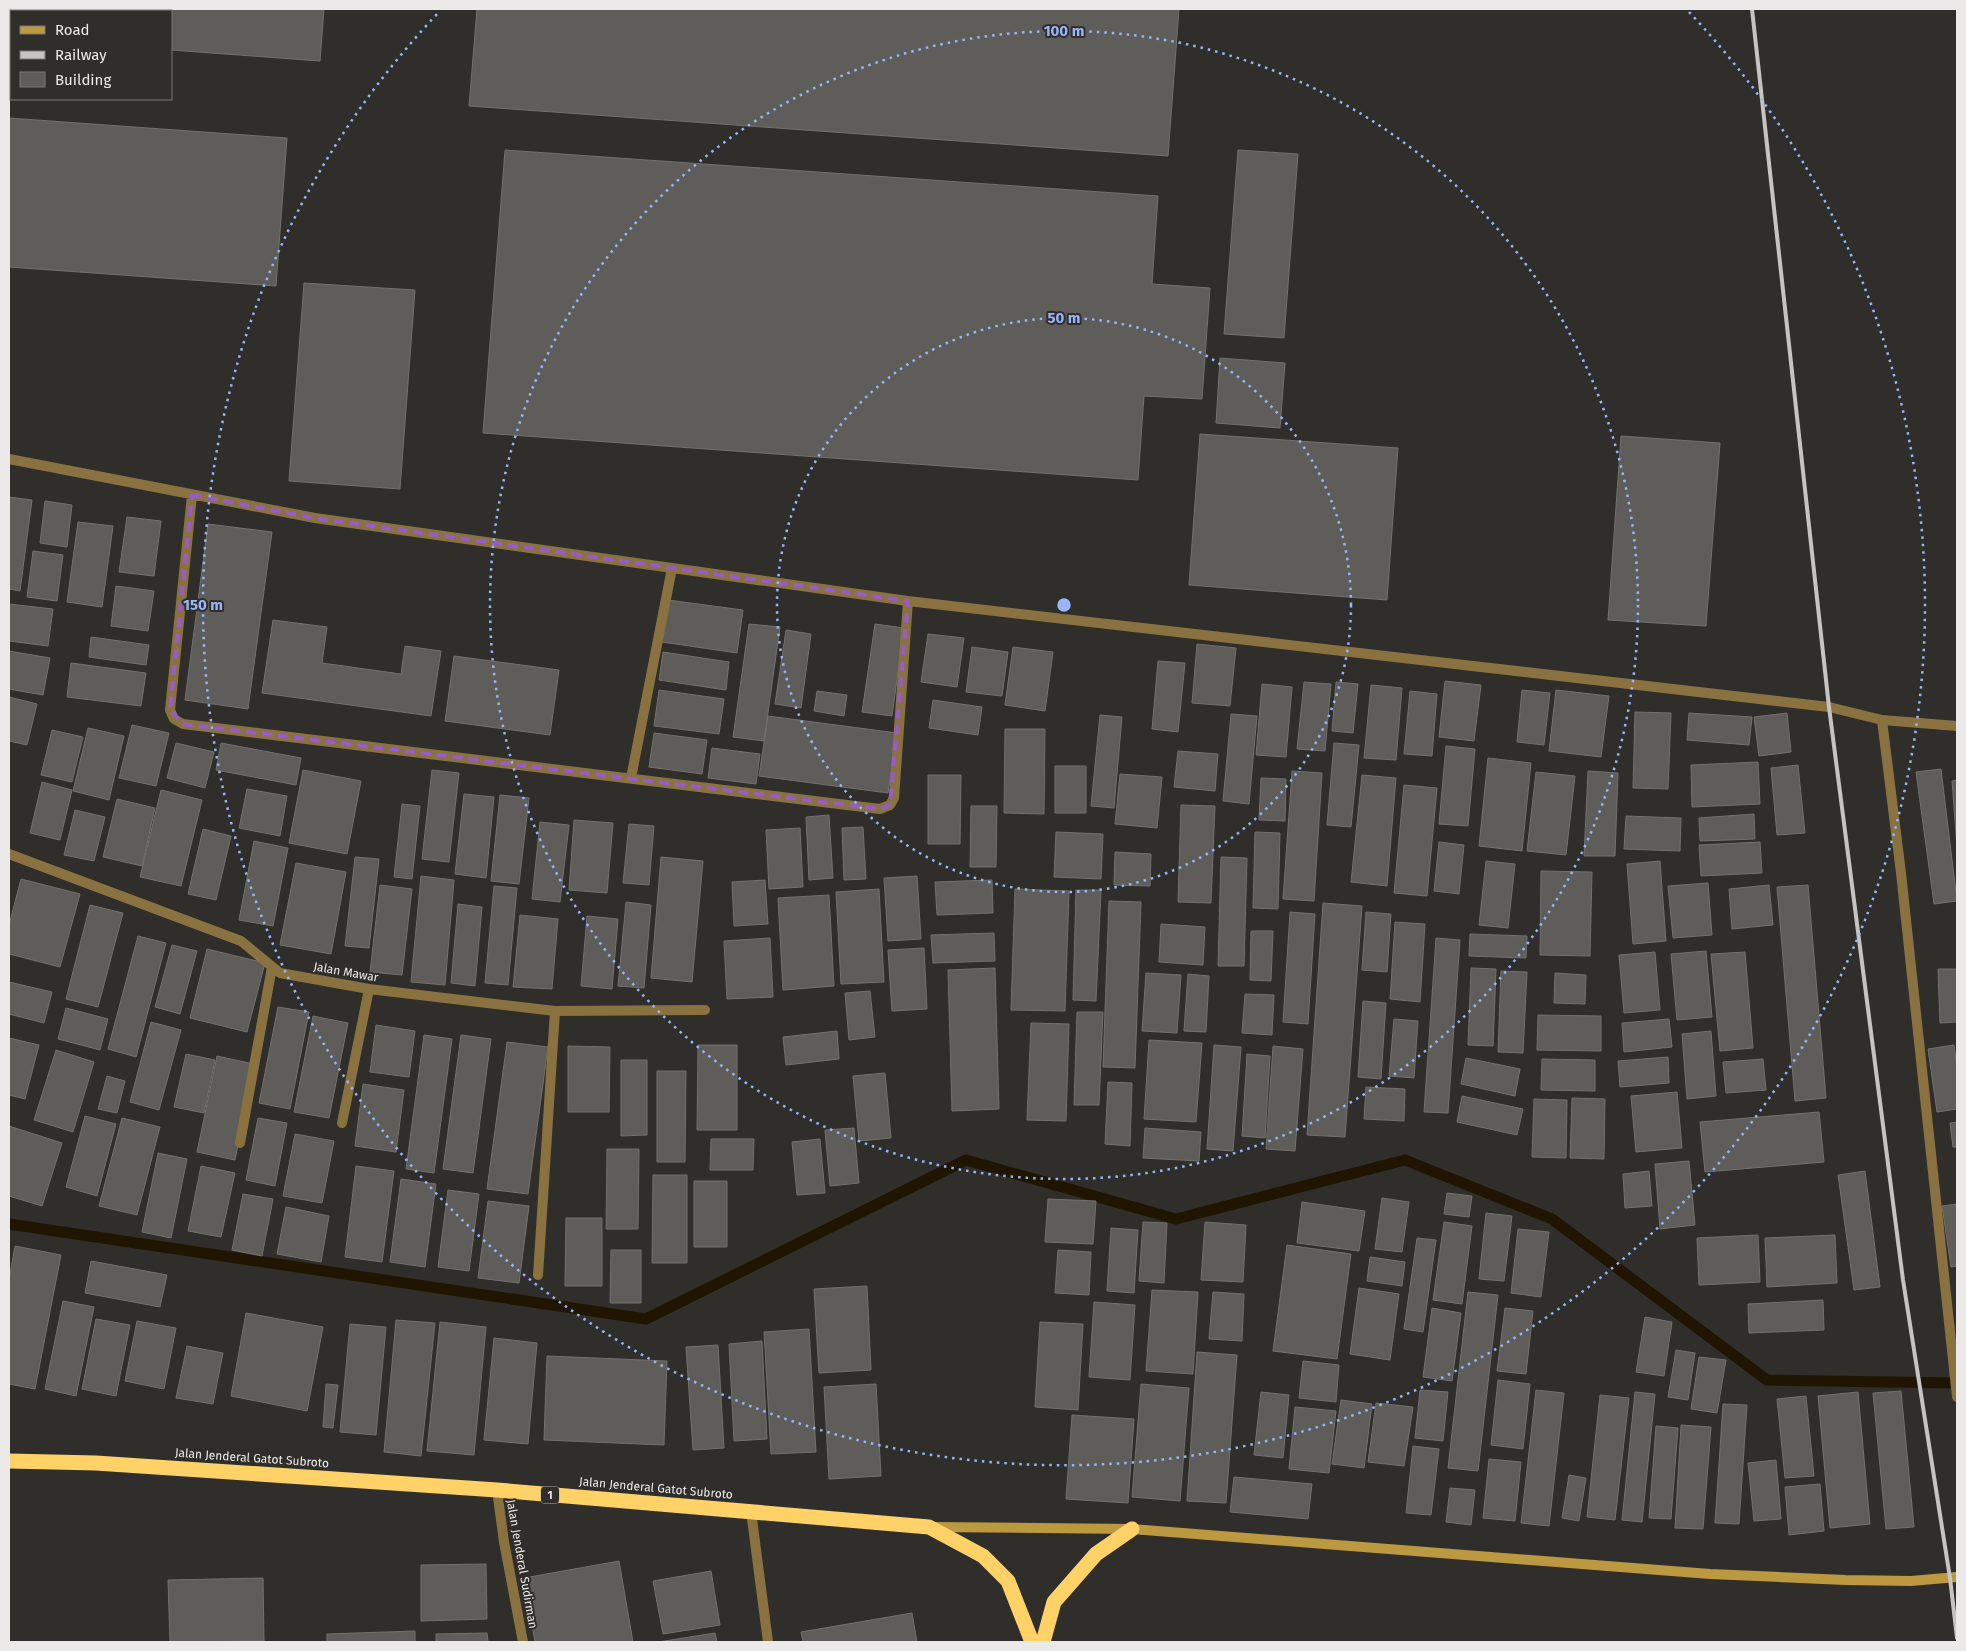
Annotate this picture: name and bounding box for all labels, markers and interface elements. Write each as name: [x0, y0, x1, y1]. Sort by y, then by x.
legend: [10, 10, 172, 100]
text: Road: [55, 21, 90, 39]
text: 100 m: [1044, 22, 1084, 40]
text: Railway: [55, 46, 107, 64]
text: Building: [55, 71, 111, 89]
text: 50 m: [1047, 309, 1081, 327]
text: 150 m: [183, 596, 223, 614]
centre of rings: [1055, 596, 1073, 614]
street label: Jalan Mawar: [312, 959, 380, 985]
street label: Jalan Jenderal Gatot Subroto: [174, 1446, 330, 1470]
street label: Jalan Jenderal Gatot Subroto: [578, 1474, 734, 1502]
road number: 1: [541, 1486, 559, 1504]
street label: Jalan Jenderal Sudirman: [504, 1498, 540, 1630]

